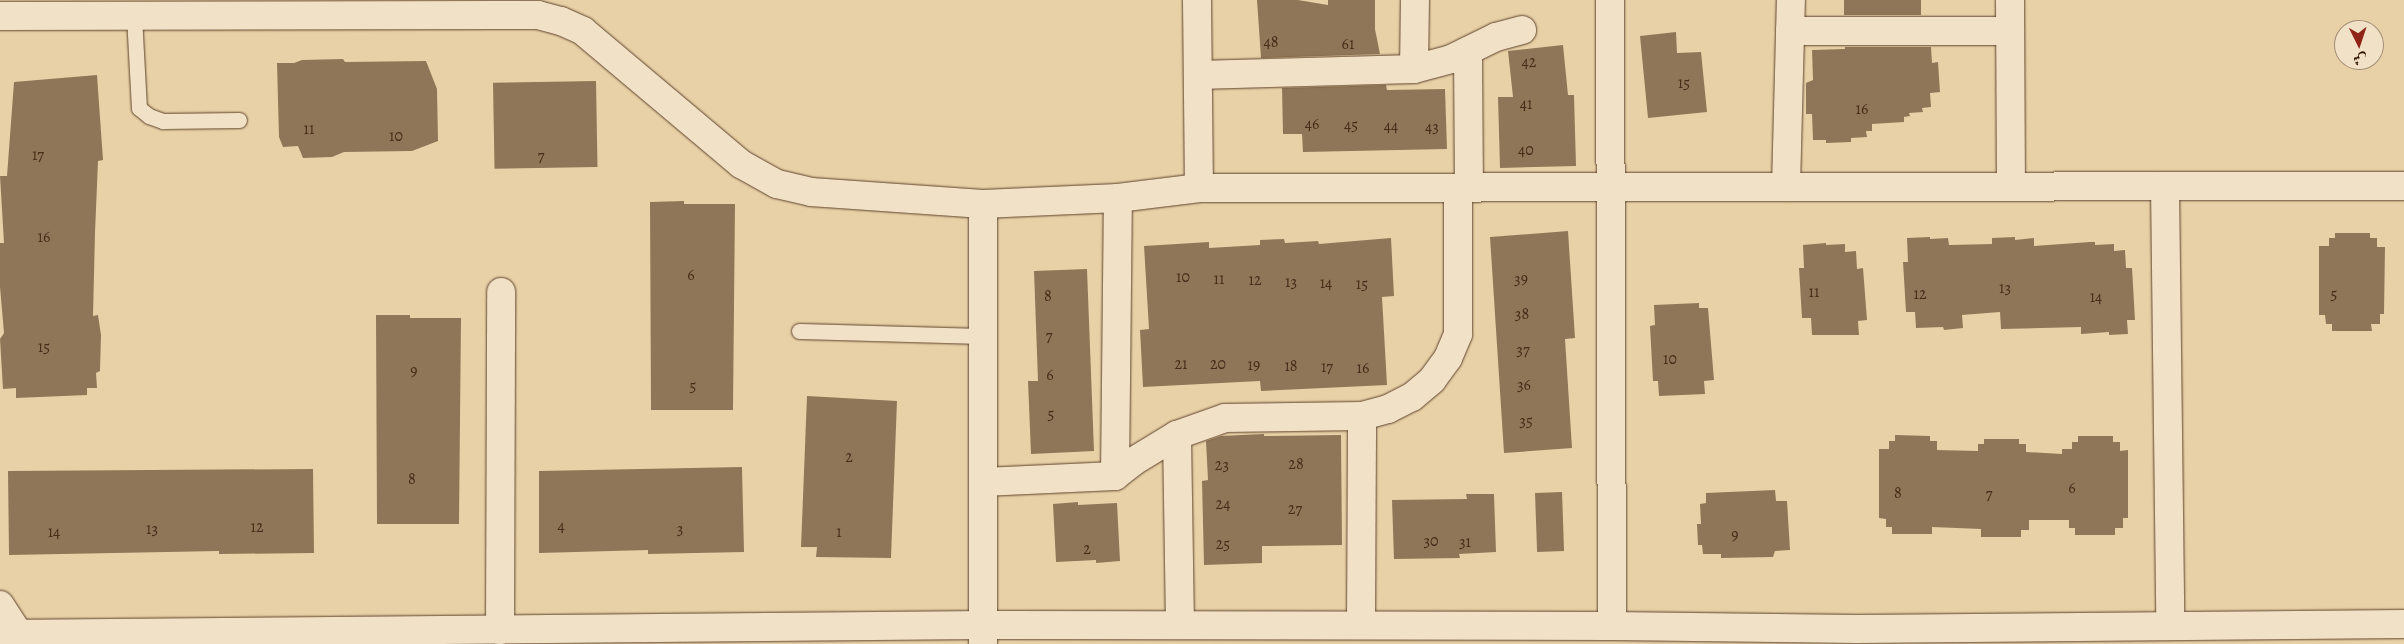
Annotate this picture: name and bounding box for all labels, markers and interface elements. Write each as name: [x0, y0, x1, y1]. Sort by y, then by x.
north arrow: [2334, 20, 2384, 70]
house number: 48: [1263, 32, 1279, 52]
house number: 61: [1342, 34, 1354, 54]
text: ش: [2352, 50, 2368, 69]
house number: 42: [1522, 52, 1536, 72]
house number: 15: [1678, 73, 1690, 93]
house number: 41: [1520, 94, 1532, 114]
house number: 16: [1856, 99, 1868, 119]
house number: 46: [1305, 114, 1319, 134]
house number: 45: [1344, 115, 1358, 135]
house number: 44: [1384, 116, 1398, 136]
house number: 43: [1425, 117, 1439, 137]
house number: 11: [304, 119, 314, 139]
house number: 10: [389, 126, 403, 146]
house number: 40: [1518, 140, 1534, 160]
house number: 17: [32, 145, 44, 165]
house number: 7: [538, 146, 544, 166]
house number: 16: [38, 227, 50, 247]
house number: 6: [687, 265, 695, 285]
house number: 10: [1176, 267, 1190, 287]
house number: 11: [1214, 269, 1224, 289]
house number: 39: [1514, 269, 1528, 289]
house number: 12: [1248, 270, 1262, 290]
house number: 13: [1285, 272, 1297, 292]
house number: 14: [1320, 273, 1332, 293]
house number: 15: [1356, 274, 1368, 294]
house number: 13: [1999, 278, 2011, 298]
house number: 11: [1809, 282, 1819, 302]
house number: 12: [1913, 284, 1927, 304]
house number: 5: [2331, 284, 2337, 304]
house number: 8: [1044, 286, 1052, 306]
house number: 14: [2090, 287, 2102, 307]
house number: 38: [1515, 304, 1529, 324]
house number: 7: [1046, 326, 1052, 346]
house number: 15: [38, 337, 50, 357]
house number: 37: [1516, 340, 1530, 360]
house number: 10: [1663, 349, 1677, 369]
house number: 21: [1174, 354, 1188, 374]
house number: 20: [1210, 354, 1226, 374]
house number: 19: [1248, 355, 1260, 375]
house number: 18: [1284, 356, 1298, 376]
house number: 17: [1321, 357, 1333, 377]
house number: 16: [1357, 358, 1369, 378]
house number: 9: [410, 361, 418, 381]
house number: 6: [1046, 365, 1054, 385]
house number: 36: [1517, 375, 1531, 395]
house number: 5: [690, 376, 696, 396]
house number: 5: [1048, 404, 1054, 424]
house number: 35: [1519, 411, 1533, 431]
house number: 2: [845, 447, 853, 467]
house number: 28: [1288, 454, 1304, 474]
house number: 23: [1215, 455, 1229, 475]
house number: 8: [408, 469, 416, 489]
house number: 6: [2068, 478, 2076, 498]
house number: 8: [1894, 483, 1902, 503]
house number: 7: [1986, 484, 1992, 504]
house number: 24: [1216, 494, 1230, 514]
house number: 27: [1288, 499, 1302, 519]
house number: 4: [557, 516, 565, 536]
house number: 12: [250, 517, 264, 537]
house number: 13: [146, 519, 158, 539]
house number: 3: [677, 519, 683, 539]
house number: 14: [48, 522, 60, 542]
house number: 1: [836, 522, 842, 542]
house number: 9: [1731, 525, 1739, 545]
house number: 30: [1423, 531, 1439, 551]
house number: 31: [1459, 532, 1471, 552]
house number: 25: [1216, 534, 1230, 554]
house number: 2: [1083, 539, 1091, 559]

